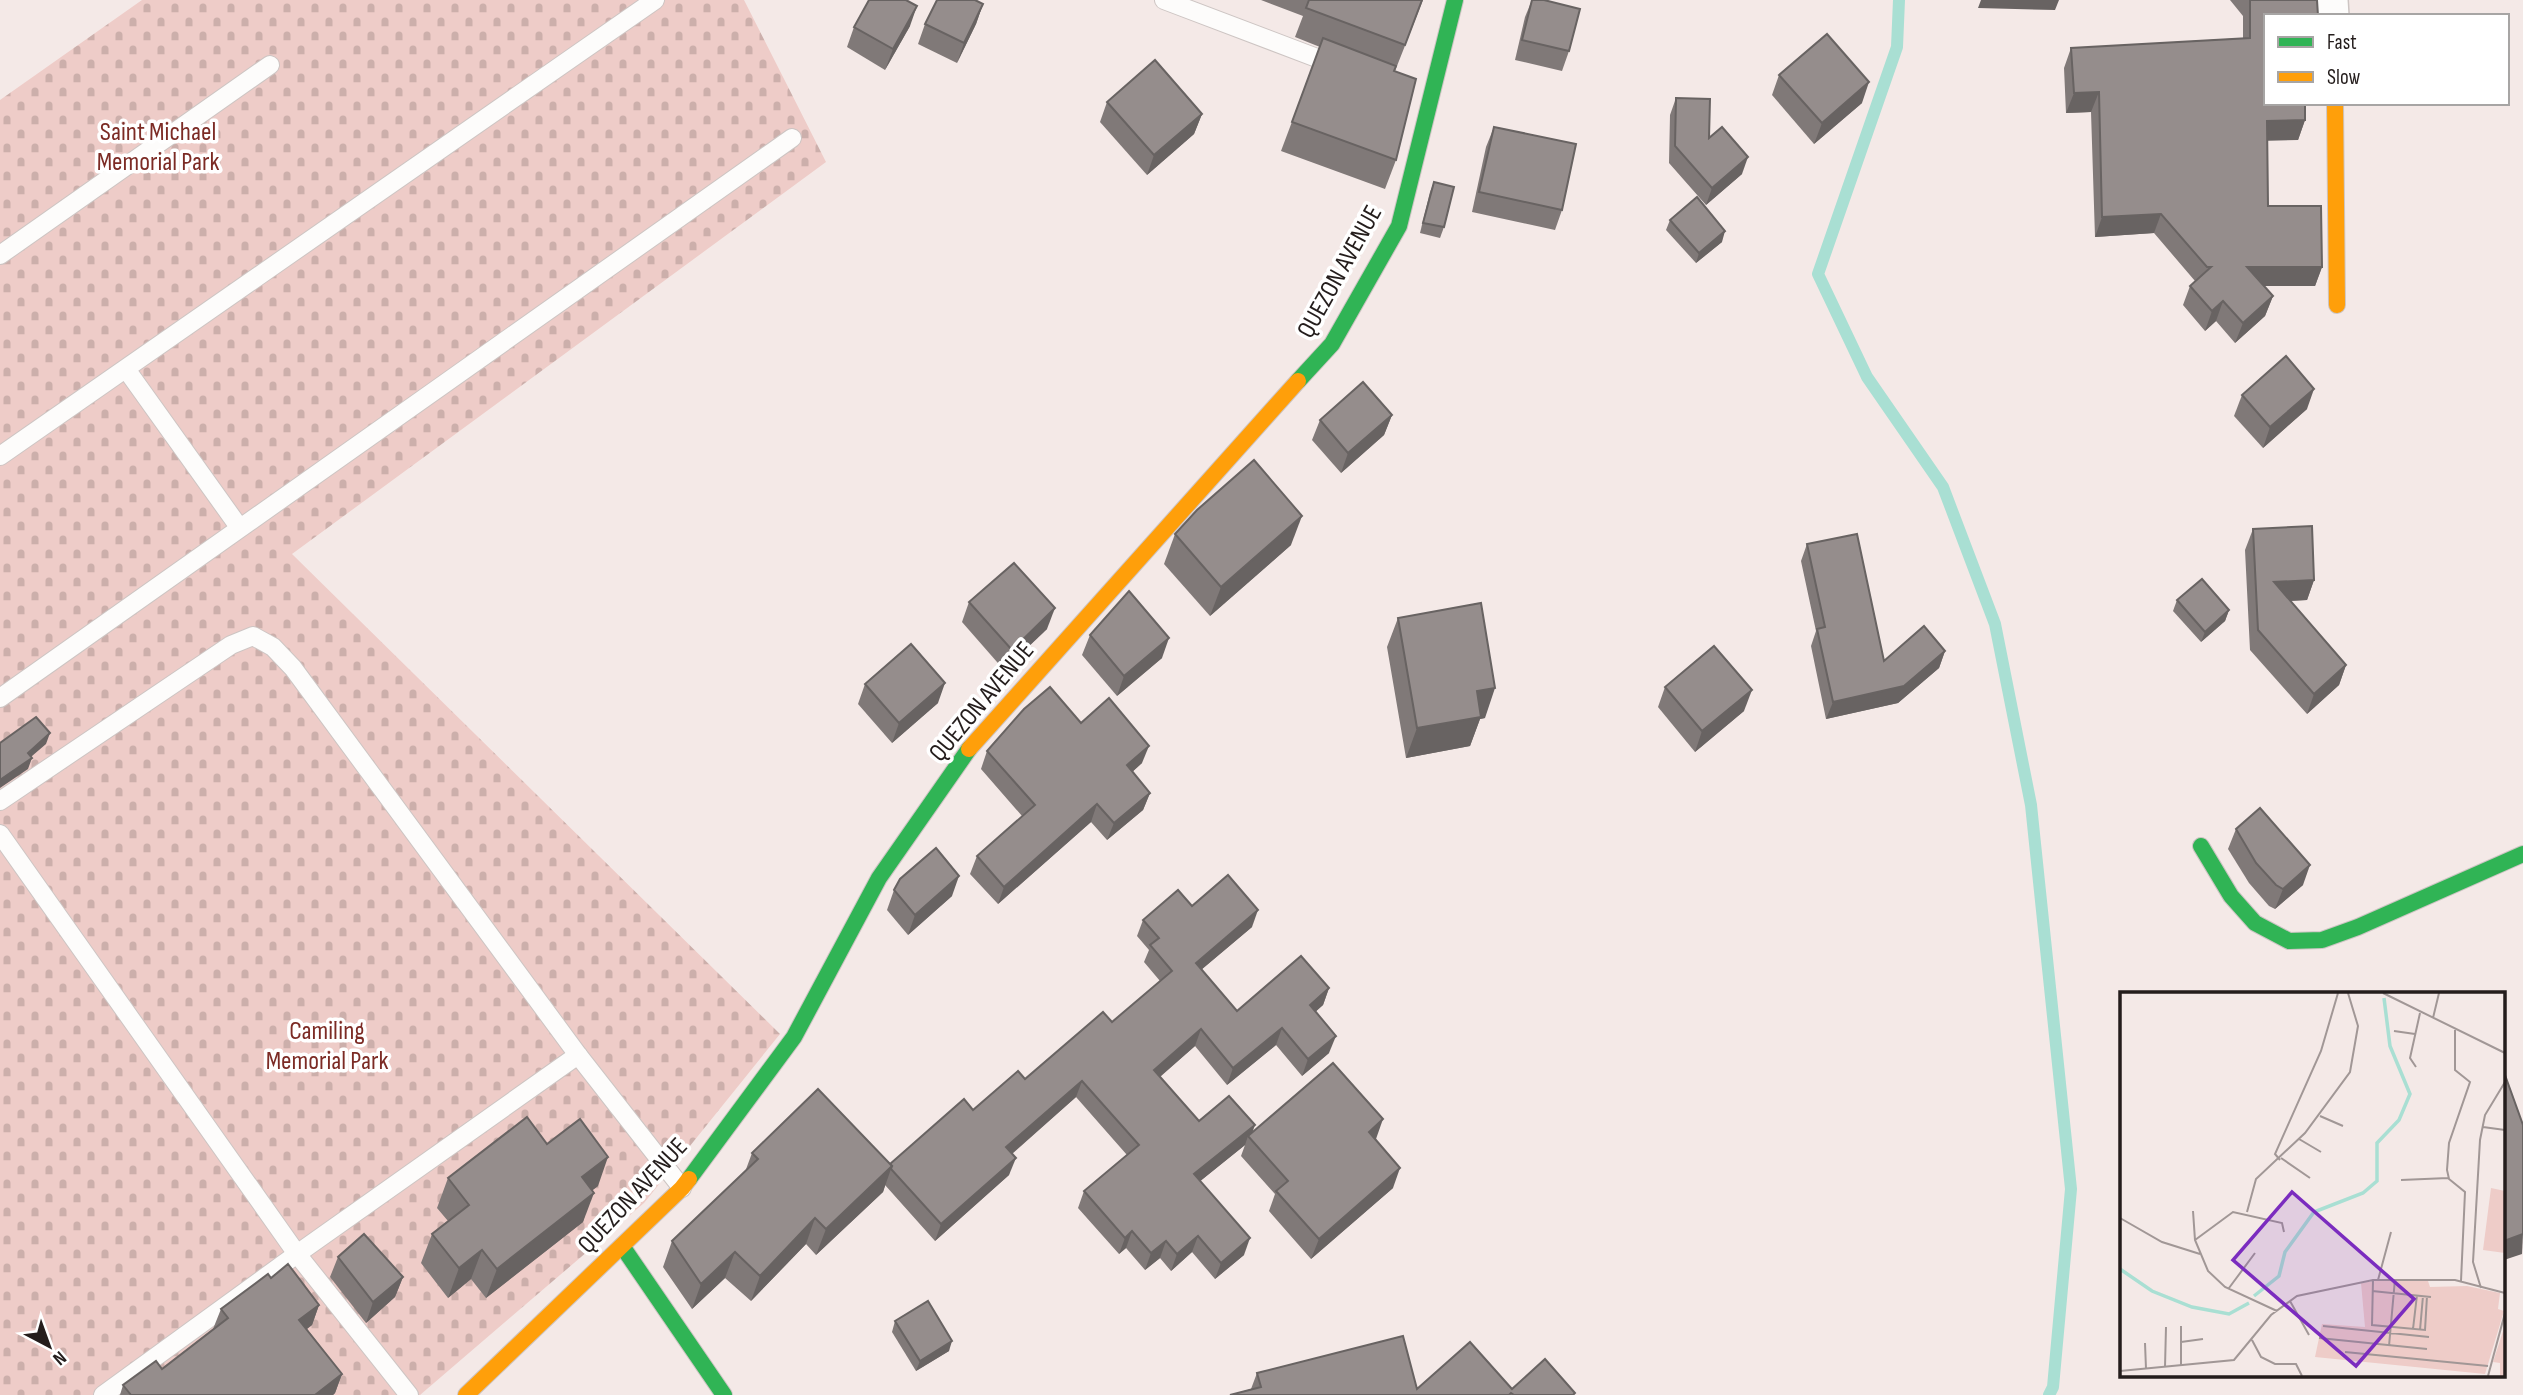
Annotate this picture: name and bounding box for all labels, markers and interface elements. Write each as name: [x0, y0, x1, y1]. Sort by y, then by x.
legend: [2264, 14, 2509, 105]
text: Fast: [2327, 30, 2357, 55]
text: Slow: [2327, 65, 2361, 90]
park label: Saint Michael Memorial Park: [97, 117, 219, 178]
street label: QUEZON AVENUE: [1291, 200, 1389, 344]
street label: QUEZON AVENUE: [923, 636, 1041, 768]
inset map: [2120, 992, 2506, 1378]
park label: Camiling Memorial Park: [266, 1016, 388, 1077]
street label: QUEZON AVENUE: [572, 1132, 694, 1260]
north arrow: [14, 1311, 84, 1381]
text: N: [48, 1346, 71, 1370]

